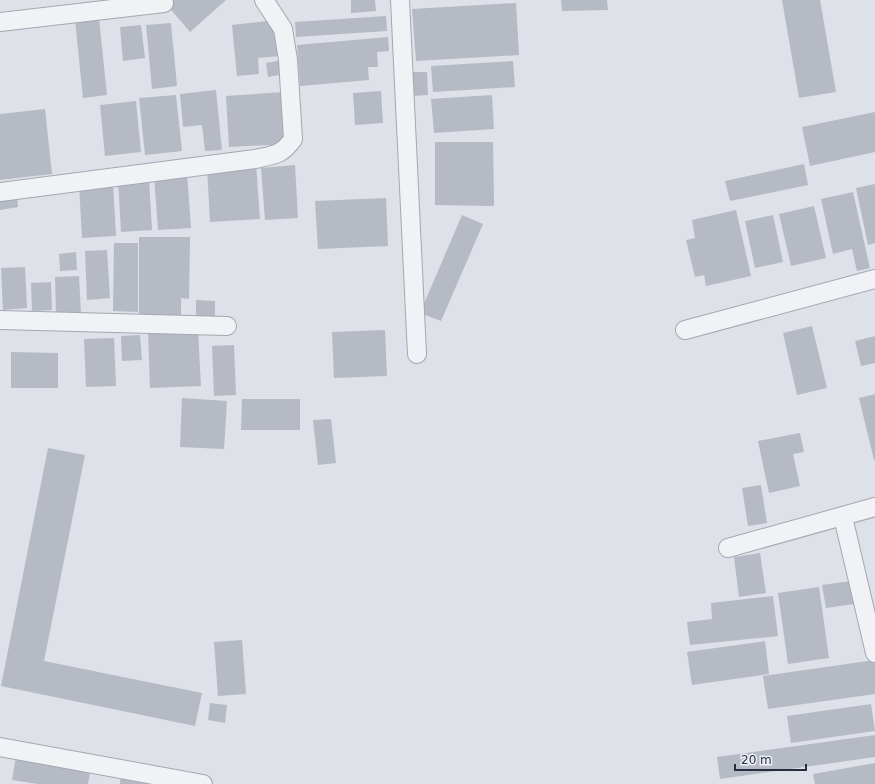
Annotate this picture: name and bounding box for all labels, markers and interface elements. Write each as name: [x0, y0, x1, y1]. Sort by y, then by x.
scale bar: [735, 746, 806, 772]
text: 20 m: [741, 753, 772, 767]

